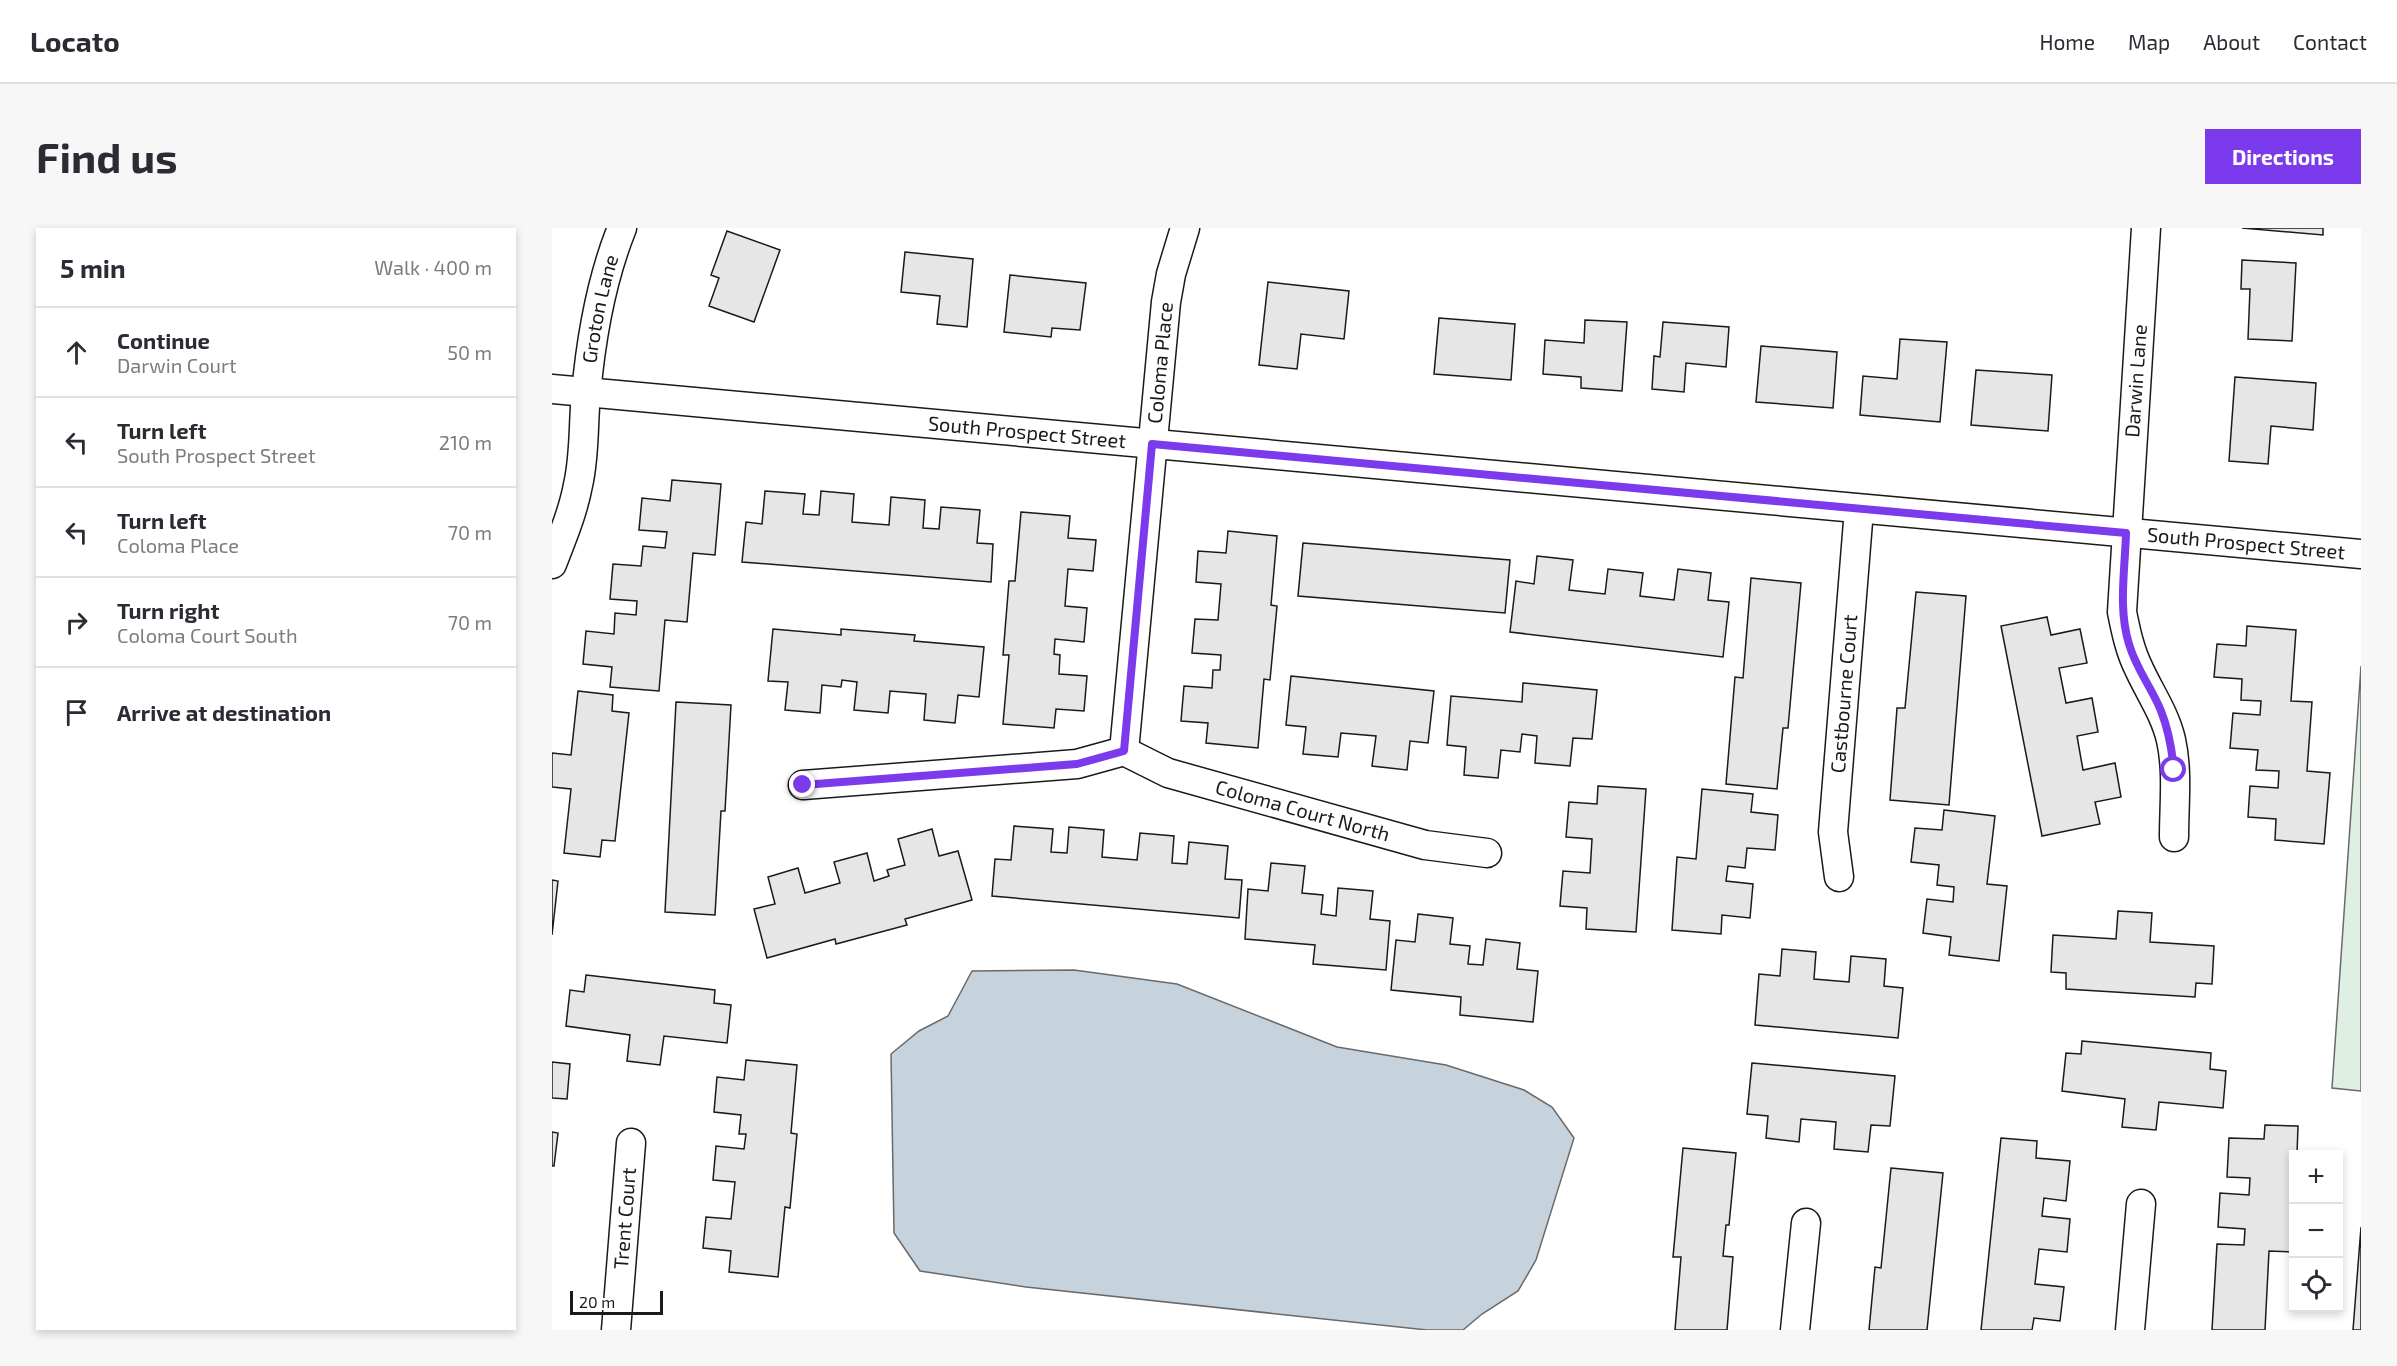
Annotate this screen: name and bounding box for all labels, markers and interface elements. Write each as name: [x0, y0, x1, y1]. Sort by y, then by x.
text: Locato: [30, 24, 120, 58]
text: Home: [2039, 29, 2095, 54]
text: Map: [2128, 29, 2170, 54]
text: About: [2203, 29, 2260, 54]
text: Contact: [2293, 29, 2367, 54]
button: Directions: [2205, 129, 2361, 184]
text: Find us: [36, 131, 178, 181]
street label: Groton Lane: [576, 251, 623, 365]
text: 5 min: [60, 252, 126, 283]
text: Walk · 400 m: [374, 255, 492, 279]
street label: Coloma Place: [1142, 301, 1177, 425]
street label: Darwin Lane: [2119, 324, 2151, 438]
text: Continue: [117, 327, 210, 353]
icon: ahead: [60, 336, 93, 369]
text: 50 m: [447, 340, 492, 364]
text: Darwin Court: [117, 353, 237, 377]
street label: South Prospect Street: [927, 410, 1128, 452]
text: Turn left: [117, 417, 206, 443]
icon: left: [60, 426, 93, 459]
text: 210 m: [439, 430, 492, 454]
text: South Prospect Street: [117, 443, 316, 467]
text: Turn left: [117, 507, 206, 533]
icon: left: [60, 516, 93, 549]
text: 70 m: [448, 520, 492, 544]
street label: South Prospect Street: [2146, 522, 2346, 564]
text: Coloma Place: [117, 533, 239, 557]
text: Turn right: [117, 597, 219, 623]
icon: right: [60, 606, 93, 639]
text: 70 m: [448, 610, 492, 634]
street label: Castbourne Court: [1825, 613, 1861, 774]
text: Coloma Court South: [117, 623, 298, 647]
icon: arrive: [60, 696, 93, 729]
text: Arrive at destination: [117, 699, 331, 725]
route start: [2160, 756, 2186, 782]
route end: [789, 771, 815, 797]
street label: Coloma Court North: [1213, 774, 1393, 846]
map controls: [2289, 1150, 2343, 1312]
button: +: [2289, 1150, 2343, 1204]
street label: Trent Court: [608, 1166, 640, 1270]
button: −: [2289, 1204, 2343, 1258]
button: locate: [2289, 1258, 2343, 1312]
scale bar: [570, 1288, 663, 1316]
text: 20 m: [579, 1292, 615, 1311]

